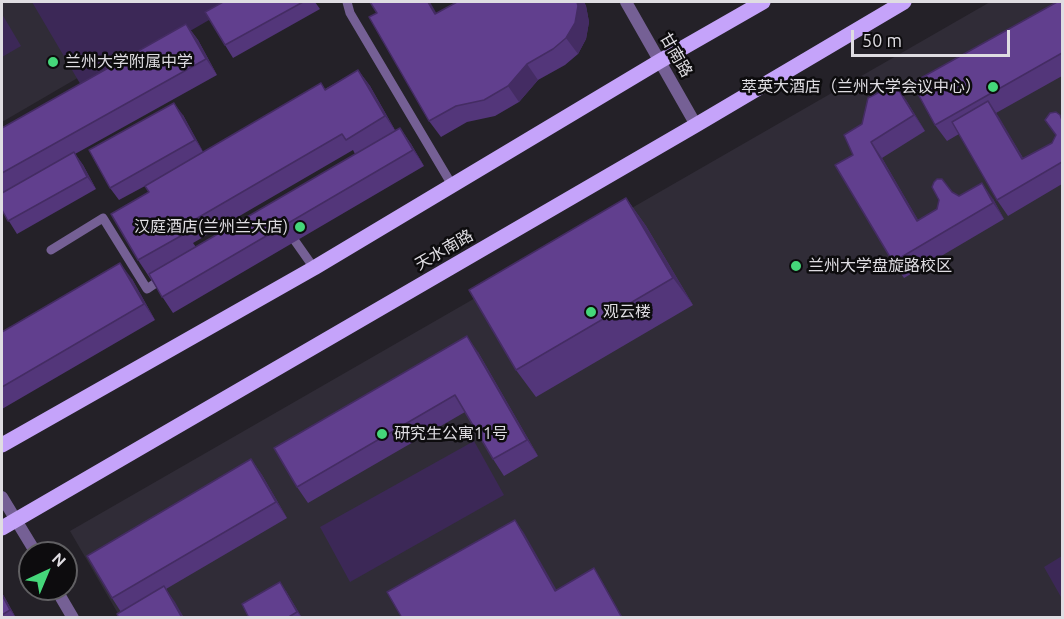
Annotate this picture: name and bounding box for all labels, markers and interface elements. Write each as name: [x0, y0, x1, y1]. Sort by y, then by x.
scale bar: [854, 18, 1013, 56]
street label: 甘南路: [656, 29, 696, 81]
text: 50 m: [862, 30, 902, 50]
place label: 兰州大学附属中学: [65, 52, 193, 72]
marker: 兰州大学附属中学: [46, 55, 60, 69]
place label: 萃英大酒店（兰州大学会议中心）: [741, 77, 981, 97]
marker: 萃英大酒店（兰州大学会议中心）: [986, 80, 1000, 94]
place label: 汉庭酒店(兰州兰大店): [134, 217, 288, 237]
marker: 汉庭酒店(兰州兰大店): [293, 220, 307, 234]
street label: 天水南路: [411, 226, 477, 274]
place label: 兰州大学盘旋路校区: [808, 256, 952, 276]
marker: 兰州大学盘旋路校区: [789, 259, 803, 273]
place label: 观云楼: [603, 302, 651, 322]
marker: 观云楼: [584, 305, 598, 319]
place label: 研究生公寓11号: [394, 424, 508, 444]
marker: 研究生公寓11号: [375, 427, 389, 441]
north arrow: [18, 541, 78, 601]
text: N: [49, 549, 70, 570]

